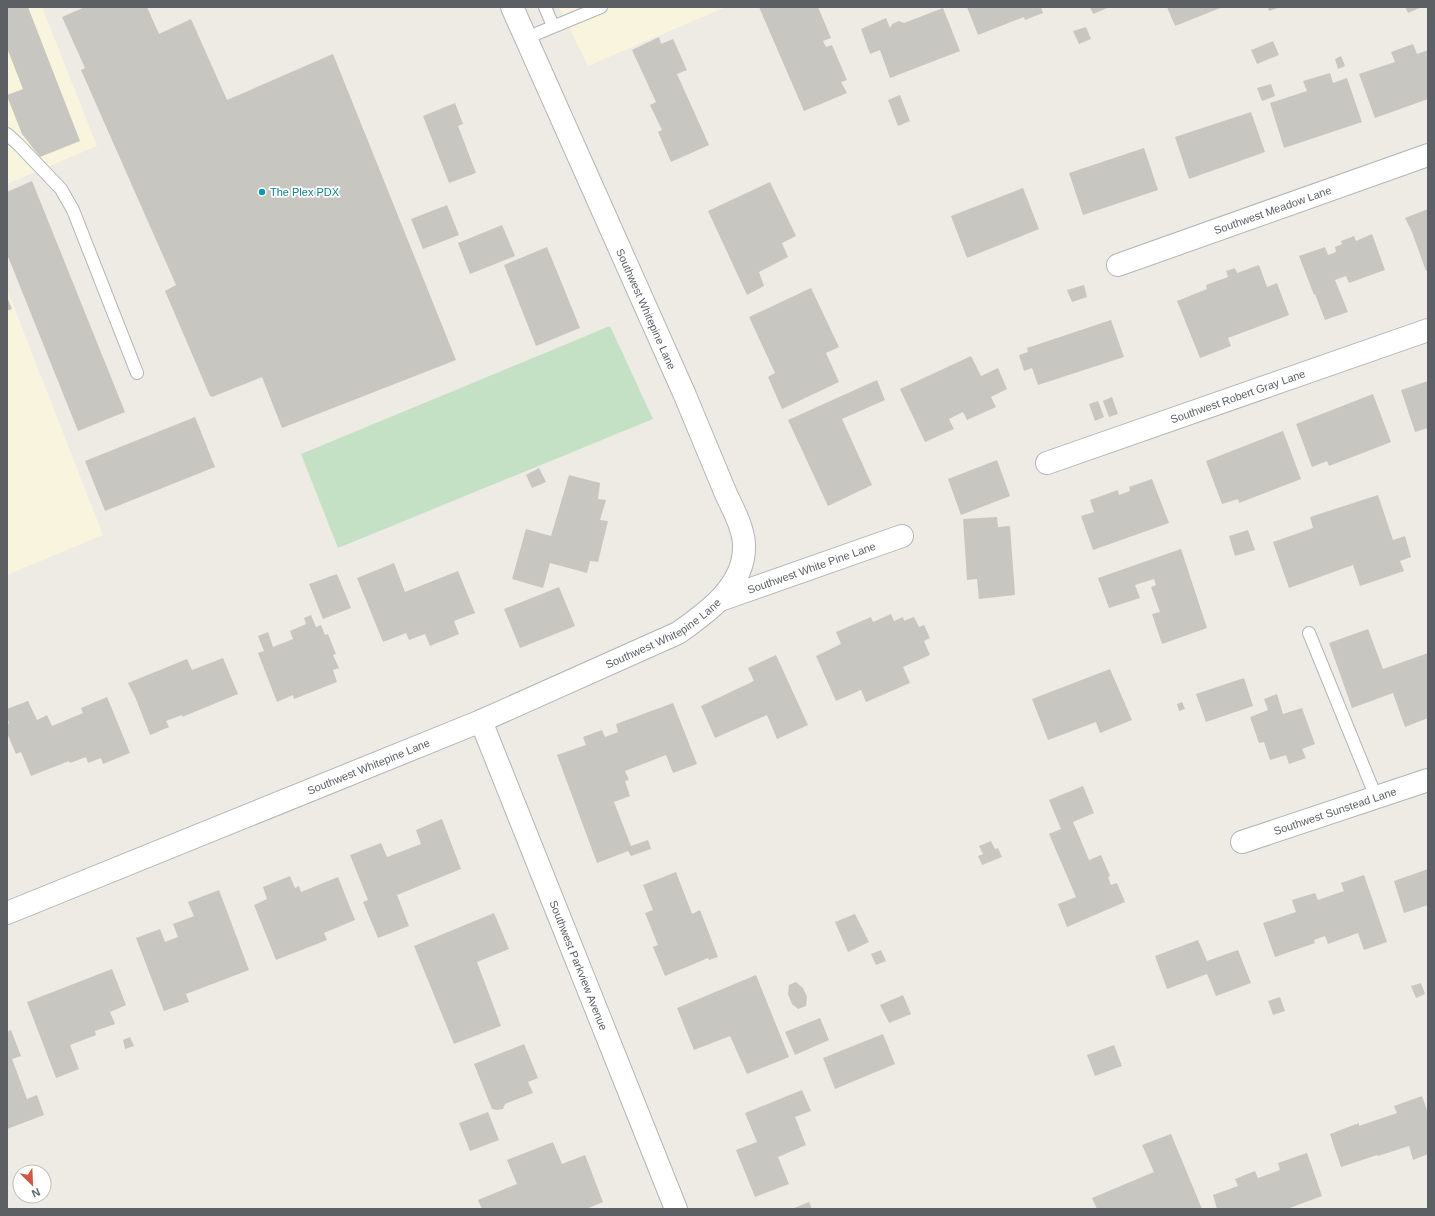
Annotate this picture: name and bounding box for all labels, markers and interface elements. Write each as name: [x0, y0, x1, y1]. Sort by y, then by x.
street label: Southwest Meadow Lane: [1212, 184, 1333, 236]
place label: The Plex PDX: [270, 186, 340, 198]
marker: The Plex PDX: [257, 187, 267, 197]
street label: Southwest Whitepine Lane: [614, 247, 678, 371]
street label: Southwest Robert Gray Lane: [1169, 367, 1307, 425]
street label: Southwest White Pine Lane: [746, 540, 877, 596]
street label: Southwest Whitepine Lane: [604, 596, 723, 671]
street label: Southwest Whitepine Lane: [305, 736, 431, 797]
street label: Southwest Sunstead Lane: [1272, 785, 1398, 837]
street label: Southwest Parkview Avenue: [547, 899, 610, 1032]
north arrow: [12, 1164, 52, 1204]
text: N: [30, 1186, 42, 1200]

